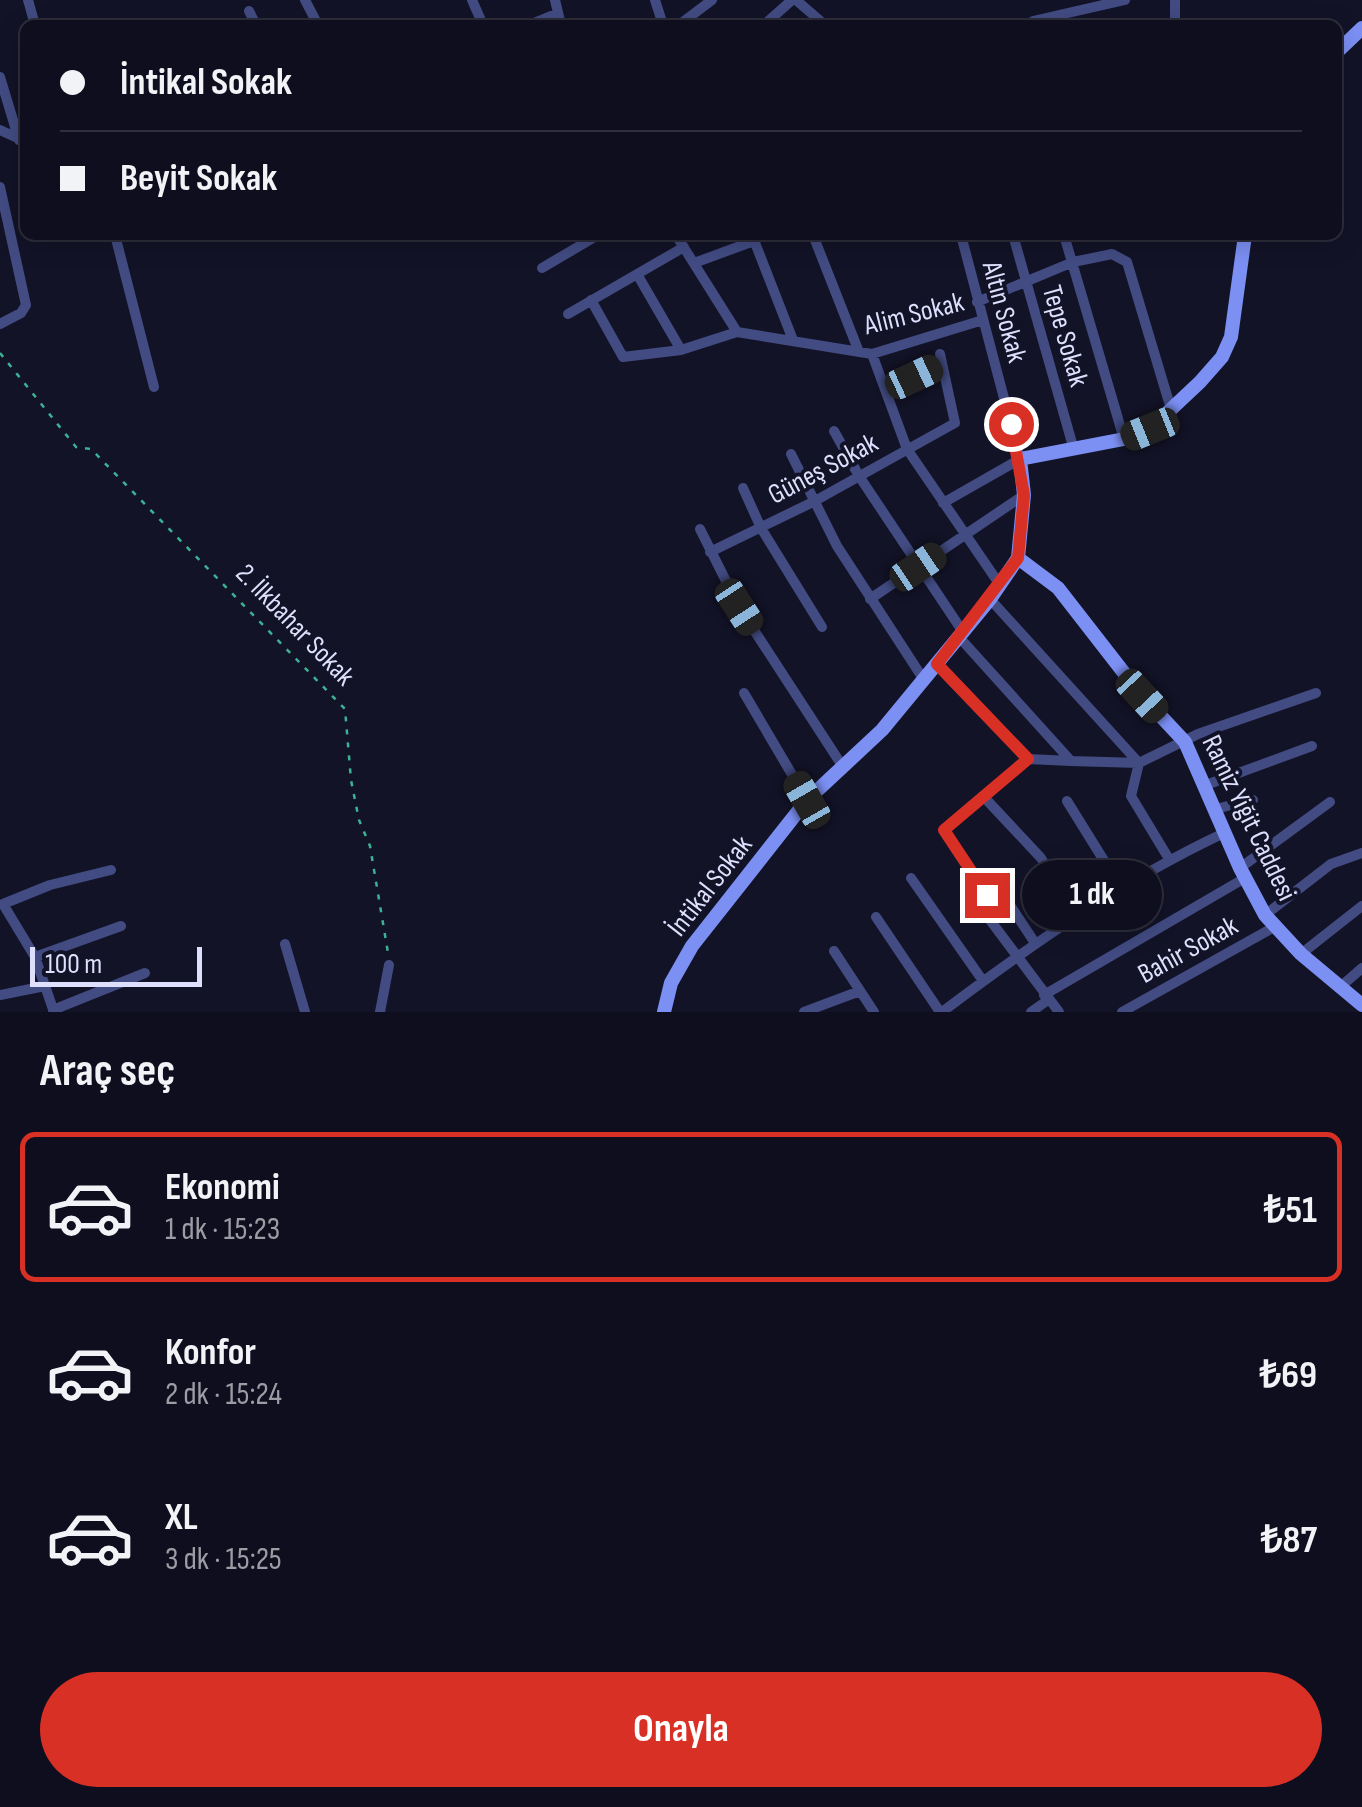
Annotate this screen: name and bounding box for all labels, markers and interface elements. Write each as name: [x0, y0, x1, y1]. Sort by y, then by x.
text: İntikal Sokak: [120, 60, 292, 105]
text: Beyit Sokak: [120, 156, 277, 201]
street label: Altın Sokak: [974, 257, 1033, 367]
street label: Tepe Sokak: [1035, 282, 1095, 391]
street label: Alim Sokak: [860, 286, 968, 343]
car: [880, 351, 948, 403]
route start: [989, 402, 1034, 447]
car: [1117, 404, 1183, 454]
street label: Güneş Sokak: [763, 426, 884, 512]
car: [885, 538, 951, 596]
street label: 2. İlkbahar Sokak: [229, 557, 361, 693]
car: [710, 574, 768, 640]
car: [1111, 664, 1173, 728]
street label: Ramiz Yiğit Caddesi: [1195, 730, 1303, 906]
car: [779, 767, 835, 833]
street label: İntikal Sokak: [661, 829, 760, 943]
callout: 1 dk: [1022, 860, 1162, 930]
route end: [965, 873, 1010, 918]
text: 1 dk: [1070, 875, 1115, 914]
street label: Bahir Sokak: [1132, 909, 1244, 991]
scale bar: [30, 942, 202, 986]
text: 100 m: [45, 948, 102, 981]
text: Araç seç: [40, 1044, 175, 1099]
icon: car: [45, 1162, 135, 1252]
text: Ekonomi: [165, 1165, 280, 1210]
text: ₺51: [1264, 1188, 1317, 1233]
text: 1 dk · 15:23: [165, 1210, 280, 1249]
icon: car: [45, 1327, 135, 1417]
text: Konfor: [165, 1330, 256, 1375]
text: ₺69: [1259, 1353, 1317, 1398]
text: 2 dk · 15:24: [165, 1375, 282, 1414]
icon: car: [45, 1492, 135, 1582]
text: XL: [165, 1495, 198, 1540]
text: ₺87: [1261, 1518, 1317, 1563]
text: 3 dk · 15:25: [165, 1540, 282, 1579]
button: Onayla: [40, 1672, 1322, 1787]

